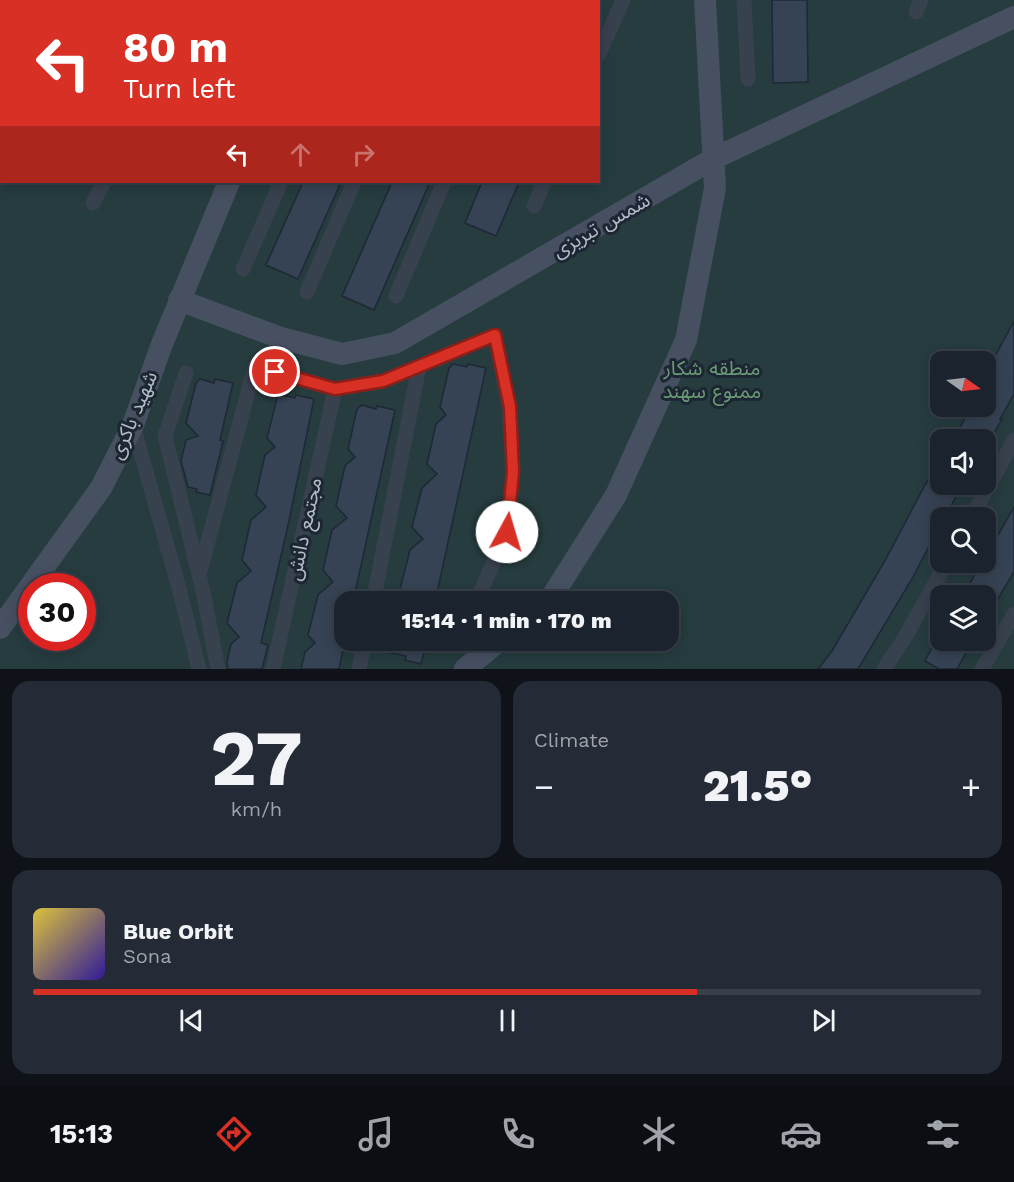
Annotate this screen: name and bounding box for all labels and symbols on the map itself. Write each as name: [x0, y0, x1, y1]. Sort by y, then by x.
street label: شمس تبریزی: [548, 187, 654, 263]
pin: [249, 346, 300, 397]
north arrow: [930, 351, 996, 417]
park label: منطقه شکار ممنوع سهند: [663, 356, 761, 406]
street label: شهید باکری: [104, 367, 162, 463]
street label: مجتمع دانش: [281, 475, 330, 583]
position arrow: [475, 500, 539, 564]
speed limit sign: 30: [18, 573, 96, 651]

